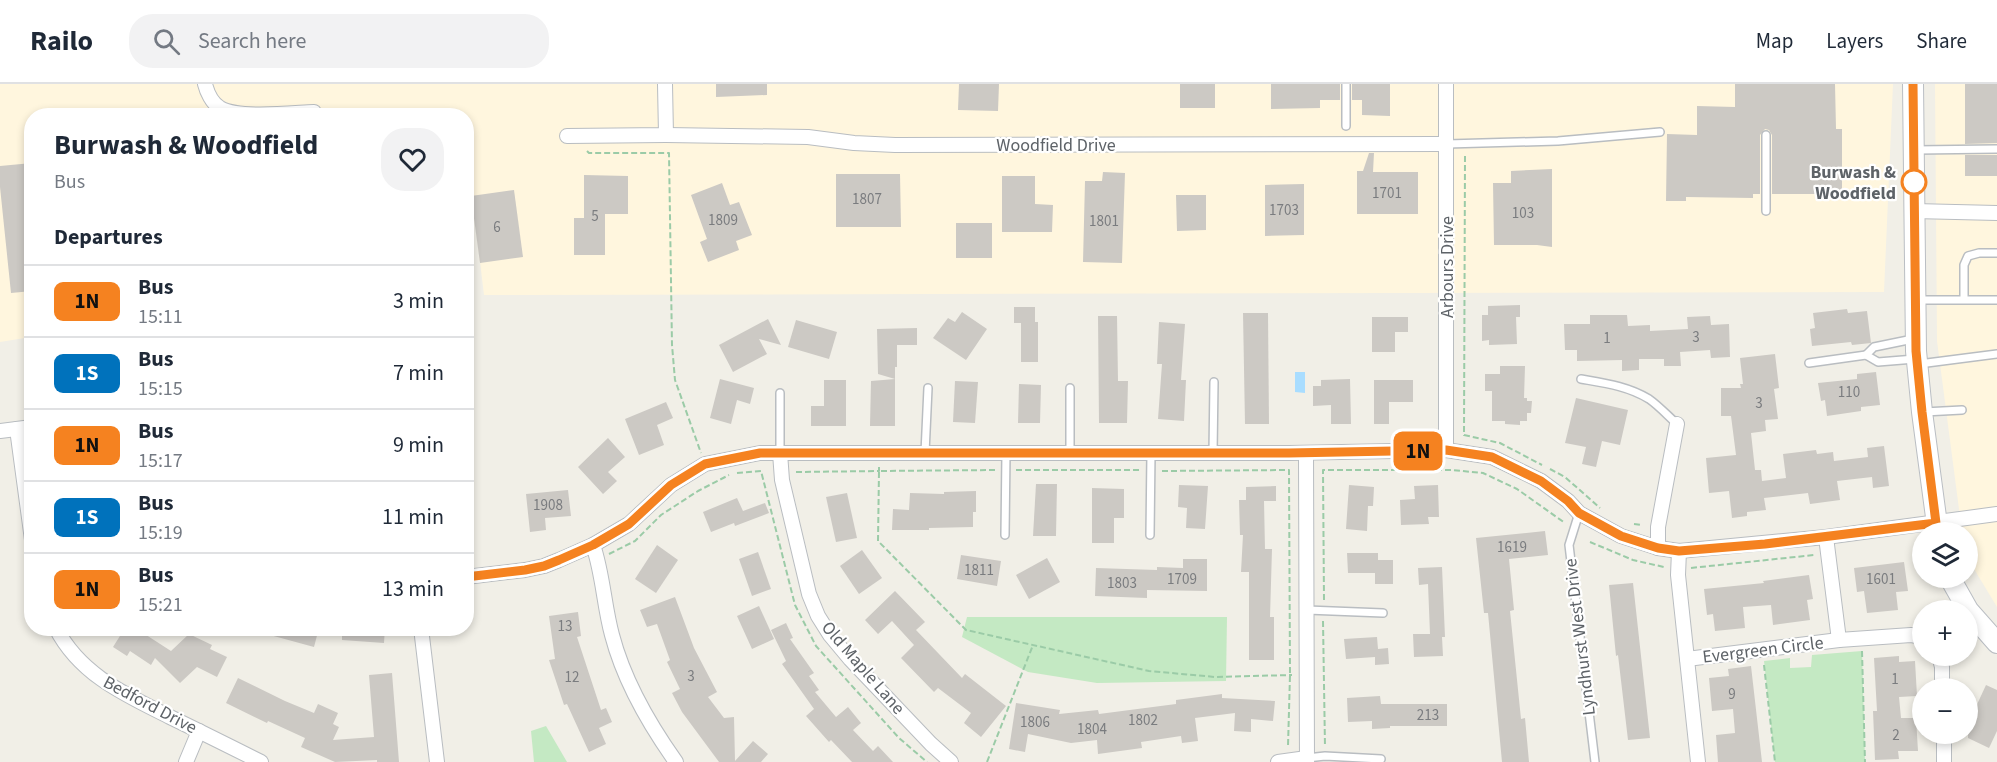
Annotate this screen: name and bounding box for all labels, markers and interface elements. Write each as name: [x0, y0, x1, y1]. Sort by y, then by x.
search box: [129, 14, 549, 68]
text: Railo: [30, 21, 93, 61]
icon: search: [150, 25, 183, 58]
text: Search here: [198, 25, 306, 57]
text: Map: [1756, 26, 1793, 56]
text: Layers: [1826, 26, 1883, 56]
text: Share: [1916, 26, 1967, 56]
text: Burwash & Woodfield: [54, 125, 318, 165]
button: heart: [381, 128, 444, 191]
street label: Woodfield Drive: [996, 133, 1116, 158]
place label: Burwash & Woodfield: [1810, 160, 1896, 206]
text: Bus: [54, 168, 85, 196]
marker: Burwash & Woodfield: [1901, 169, 1927, 195]
house number: 1701: [1372, 183, 1402, 204]
house number: 1807: [852, 189, 882, 210]
house number: 1703: [1269, 200, 1299, 221]
house number: 103: [1512, 203, 1534, 224]
house number: 5: [591, 206, 599, 227]
house number: 1809: [708, 210, 738, 231]
house number: 1801: [1089, 211, 1119, 232]
street label: Arbours Drive: [1435, 216, 1460, 318]
house number: 6: [493, 217, 501, 238]
text: Departures: [54, 221, 163, 253]
text: Bus: [138, 271, 174, 303]
text: 3 min: [393, 285, 444, 317]
text: 1N: [74, 286, 100, 316]
text: 15:11: [138, 303, 183, 331]
house number: 3: [1692, 327, 1700, 348]
house number: 1: [1603, 328, 1611, 349]
text: Bus: [138, 343, 174, 375]
text: 7 min: [393, 357, 444, 389]
text: 1S: [76, 358, 98, 388]
text: 15:15: [138, 375, 183, 403]
house number: 110: [1838, 382, 1860, 403]
house number: 3: [1755, 393, 1763, 414]
text: Bus: [138, 415, 174, 447]
text: 9 min: [393, 429, 444, 461]
text: 1N: [74, 430, 100, 460]
line badge: 1N: [1391, 432, 1445, 470]
text: 1N: [1405, 436, 1431, 466]
text: 15:17: [138, 447, 183, 475]
text: Bus: [138, 487, 174, 519]
house number: 1908: [533, 495, 563, 516]
text: 11 min: [382, 501, 444, 533]
text: 1S: [76, 502, 98, 532]
text: 15:19: [138, 519, 183, 547]
map controls: [1912, 522, 1978, 744]
button: layers: [1912, 522, 1978, 588]
house number: 1619: [1497, 537, 1527, 558]
street label: Lyndhurst West Drive: [1558, 557, 1602, 717]
text: Bus: [138, 559, 174, 591]
house number: 1811: [964, 560, 994, 581]
house number: 1709: [1167, 569, 1197, 590]
house number: 1601: [1866, 569, 1896, 590]
text: 13 min: [382, 573, 444, 605]
house number: 1803: [1107, 573, 1137, 594]
text: 1N: [74, 574, 100, 604]
text: 15:21: [138, 591, 183, 619]
button: +: [1912, 600, 1978, 666]
house number: 13: [558, 616, 572, 637]
street label: Old Maple Lane: [816, 616, 911, 720]
street label: Evergreen Circle: [1701, 630, 1825, 670]
house number: 3: [687, 666, 695, 687]
house number: 12: [565, 667, 579, 688]
house number: 1: [1891, 669, 1899, 690]
street label: Bedford Drive: [99, 670, 201, 740]
button: −: [1912, 678, 1978, 744]
house number: 9: [1728, 684, 1736, 705]
house number: 213: [1417, 705, 1439, 726]
house number: 1802: [1128, 710, 1158, 731]
house number: 1806: [1020, 712, 1050, 733]
house number: 1804: [1077, 719, 1107, 740]
house number: 2: [1892, 725, 1900, 746]

